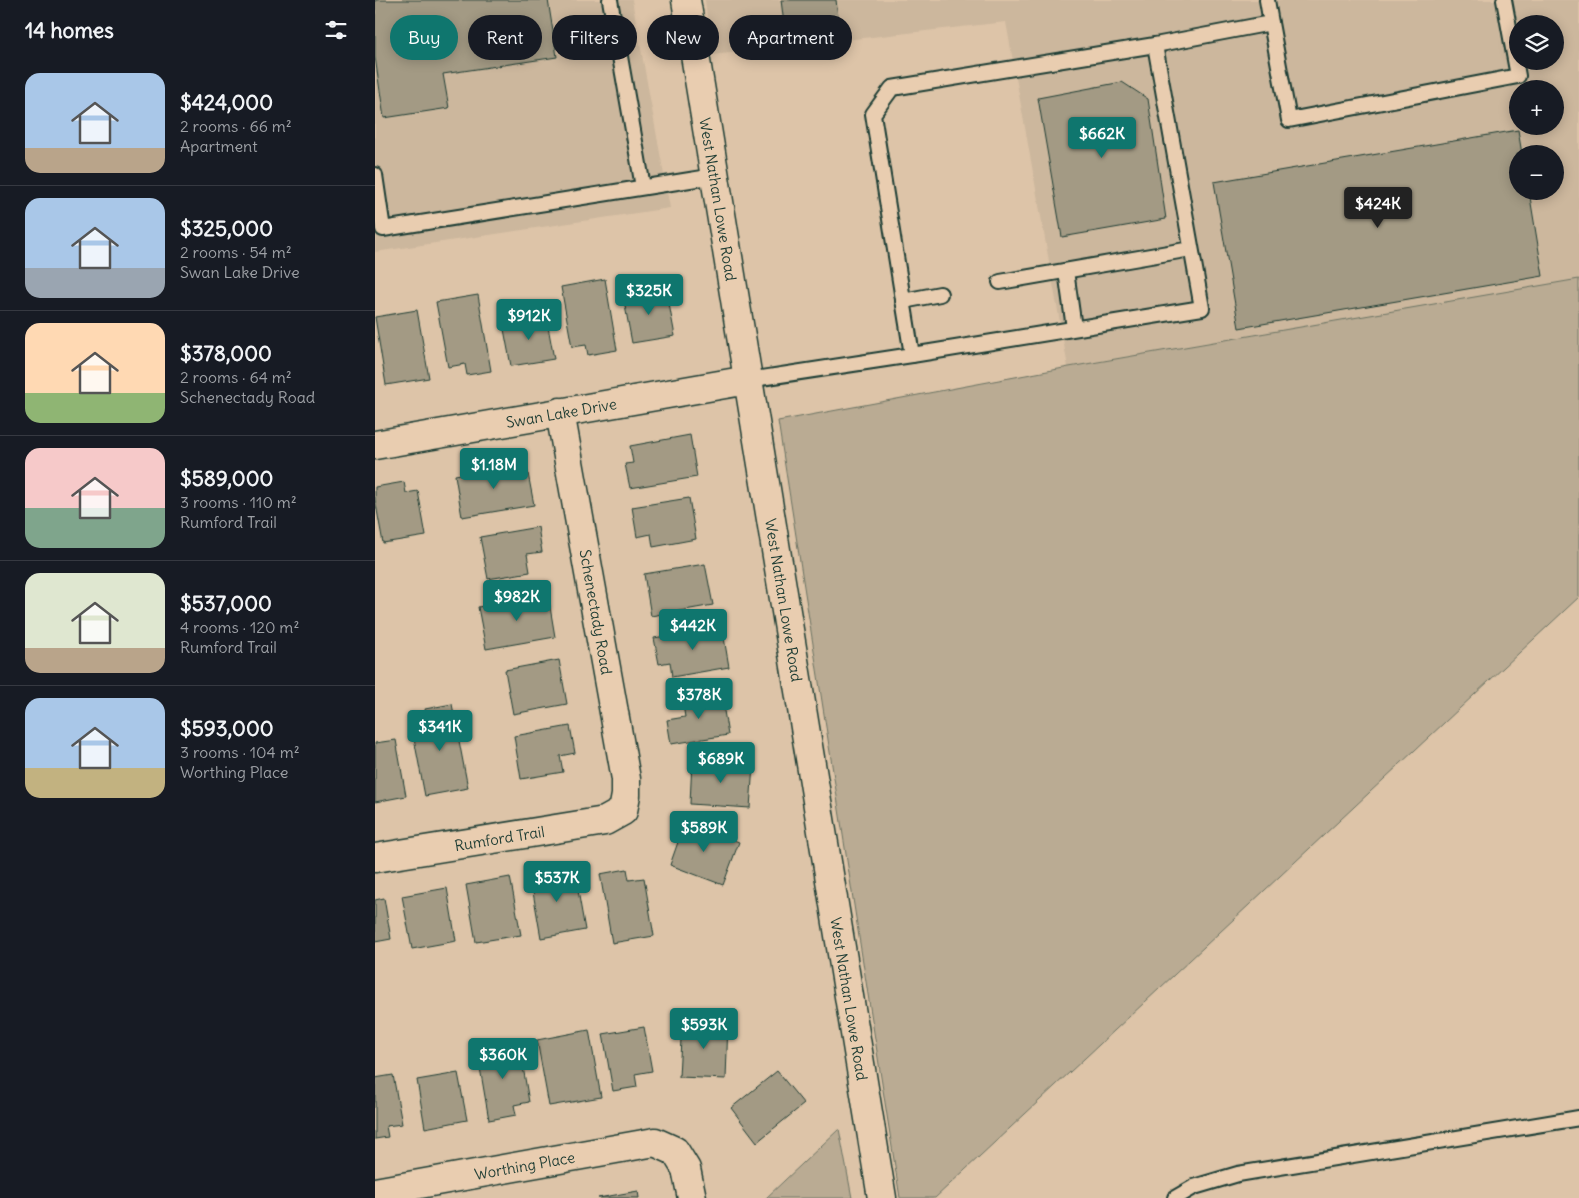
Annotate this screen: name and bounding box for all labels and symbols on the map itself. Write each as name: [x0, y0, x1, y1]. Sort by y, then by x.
street label: West Nathan Lowe Road: [696, 116, 741, 283]
pin: $662K: [1067, 116, 1137, 159]
pin: $424K: [1343, 186, 1413, 229]
pin: $325K: [614, 274, 684, 316]
pin: $912K: [494, 298, 564, 341]
street label: Swan Lake Drive: [504, 394, 618, 432]
pin: $1.18M: [453, 448, 535, 490]
street label: West Nathan Lowe Road: [761, 517, 807, 683]
street label: Schenectady Road: [576, 548, 616, 676]
pin: $982K: [482, 580, 552, 622]
pin: $442K: [658, 608, 728, 651]
pin: $378K: [664, 678, 734, 720]
pin: $341K: [405, 710, 475, 752]
pin: $689K: [686, 742, 756, 784]
pin: $589K: [669, 810, 739, 853]
street label: Rumford Trail: [453, 821, 546, 855]
pin: $537K: [522, 860, 592, 903]
street label: West Nathan Lowe Road: [827, 916, 872, 1082]
pin: $593K: [669, 1008, 739, 1050]
pin: $360K: [468, 1038, 538, 1080]
street label: Worthing Place: [473, 1147, 576, 1184]

